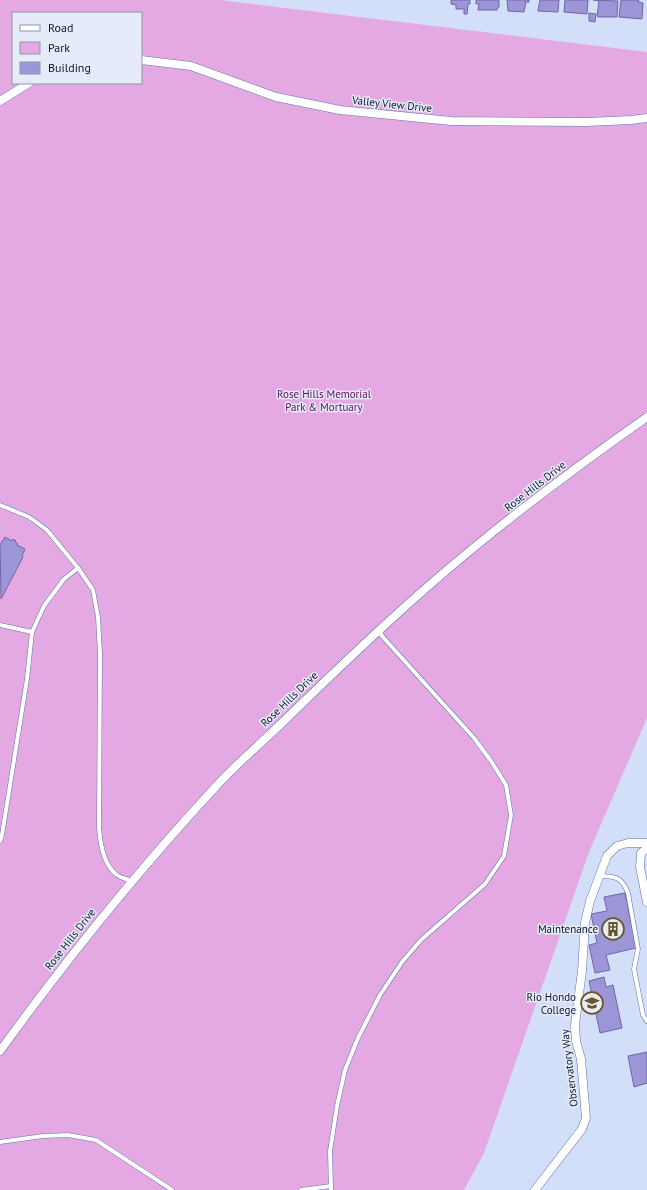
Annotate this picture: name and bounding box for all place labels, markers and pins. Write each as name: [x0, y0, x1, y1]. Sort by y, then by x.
building icon: Maintenance: [600, 916, 626, 942]
place label: Maintenance: [538, 922, 598, 936]
place label: Rio Hondo College: [527, 990, 576, 1017]
school or university icon: Rio Hondo College: [579, 990, 605, 1016]

